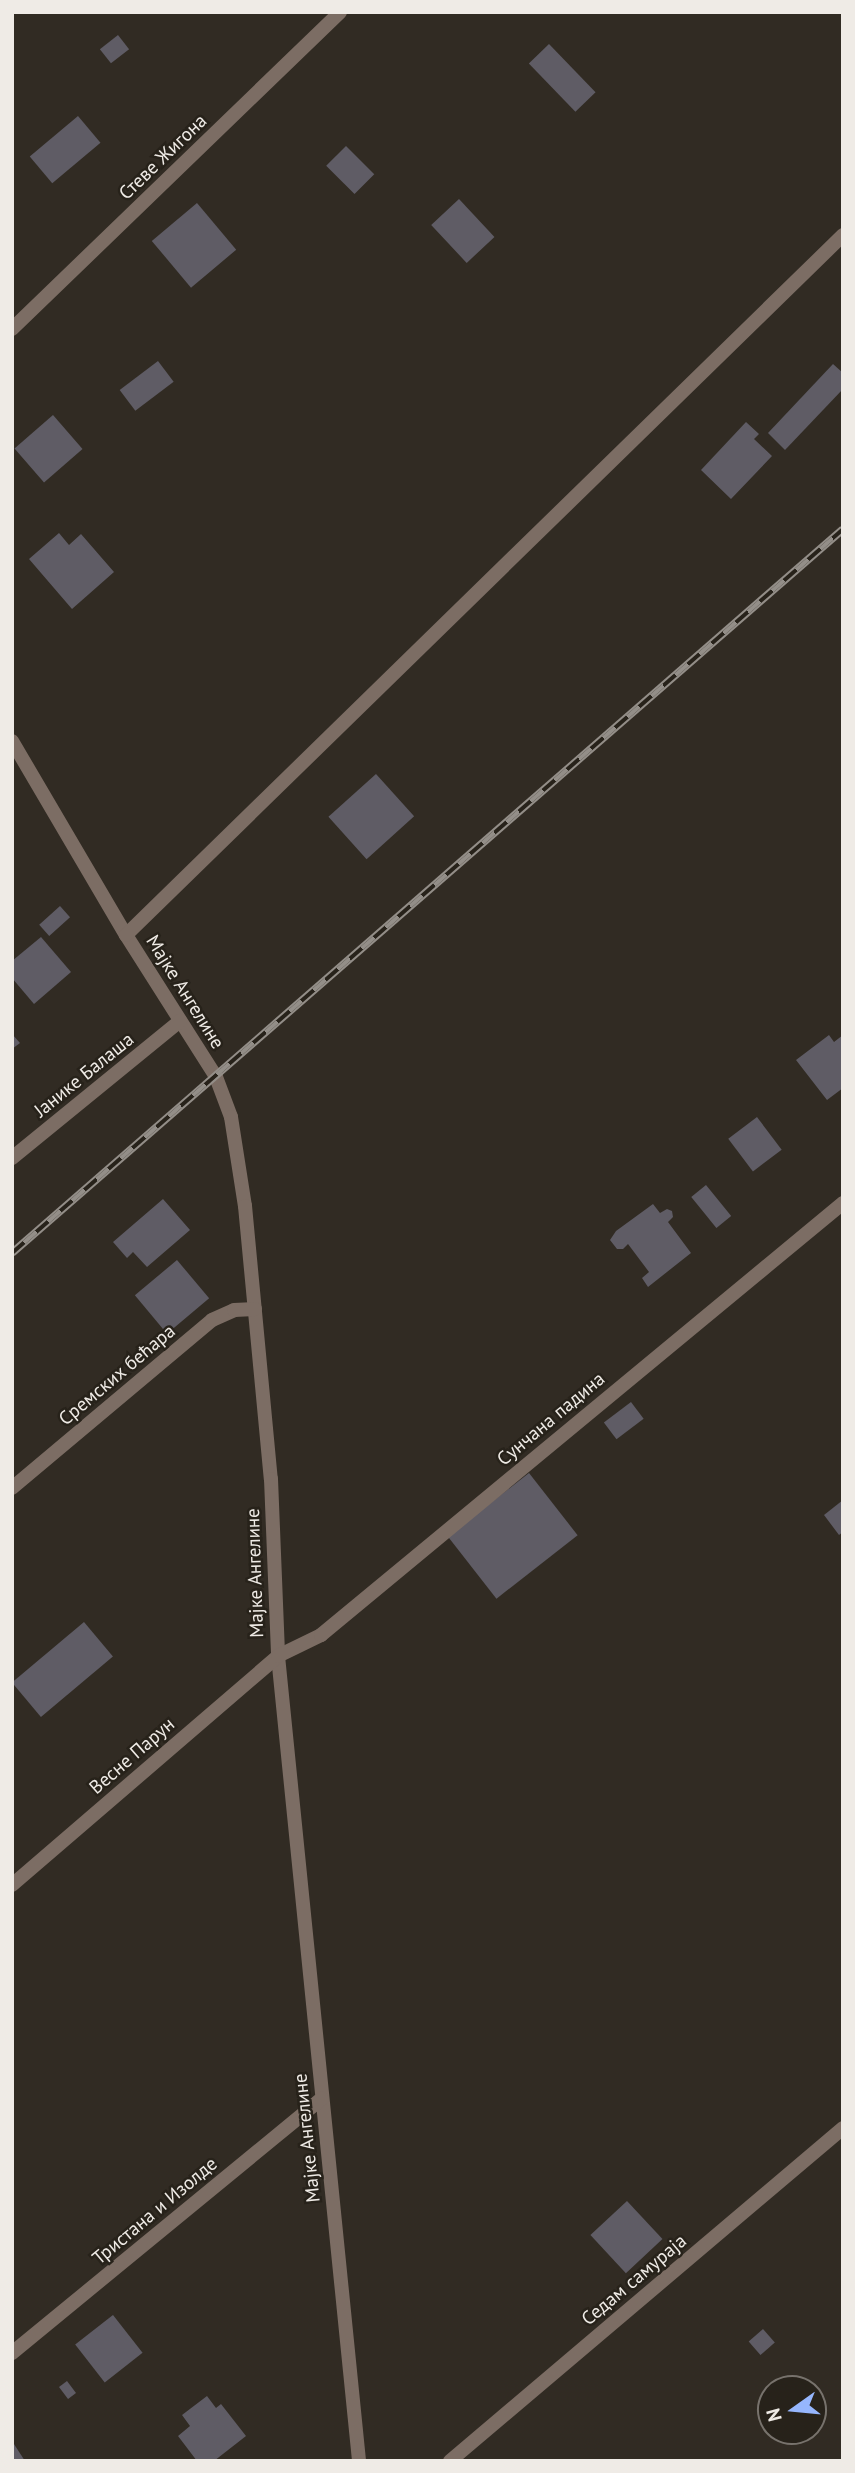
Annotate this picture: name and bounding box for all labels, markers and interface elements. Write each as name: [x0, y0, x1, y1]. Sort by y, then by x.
street label: Стеве Жигона: [114, 110, 212, 204]
street label: Мајке Ангелине: [141, 931, 229, 1053]
street label: Јанике Балаша: [30, 1028, 138, 1122]
street label: Сремских бећара: [54, 1320, 180, 1430]
street label: Сунчана падина: [493, 1367, 609, 1471]
street label: Мајке Ангелине: [241, 1508, 269, 1638]
street label: Весне Парун: [85, 1713, 179, 1799]
street label: Мајке Ангелине: [289, 2072, 325, 2204]
street label: Тристана и Изолде: [88, 2152, 222, 2270]
street label: Седам самураја: [577, 2230, 691, 2330]
north arrow: [757, 2375, 827, 2445]
text: N: [760, 2406, 787, 2424]

